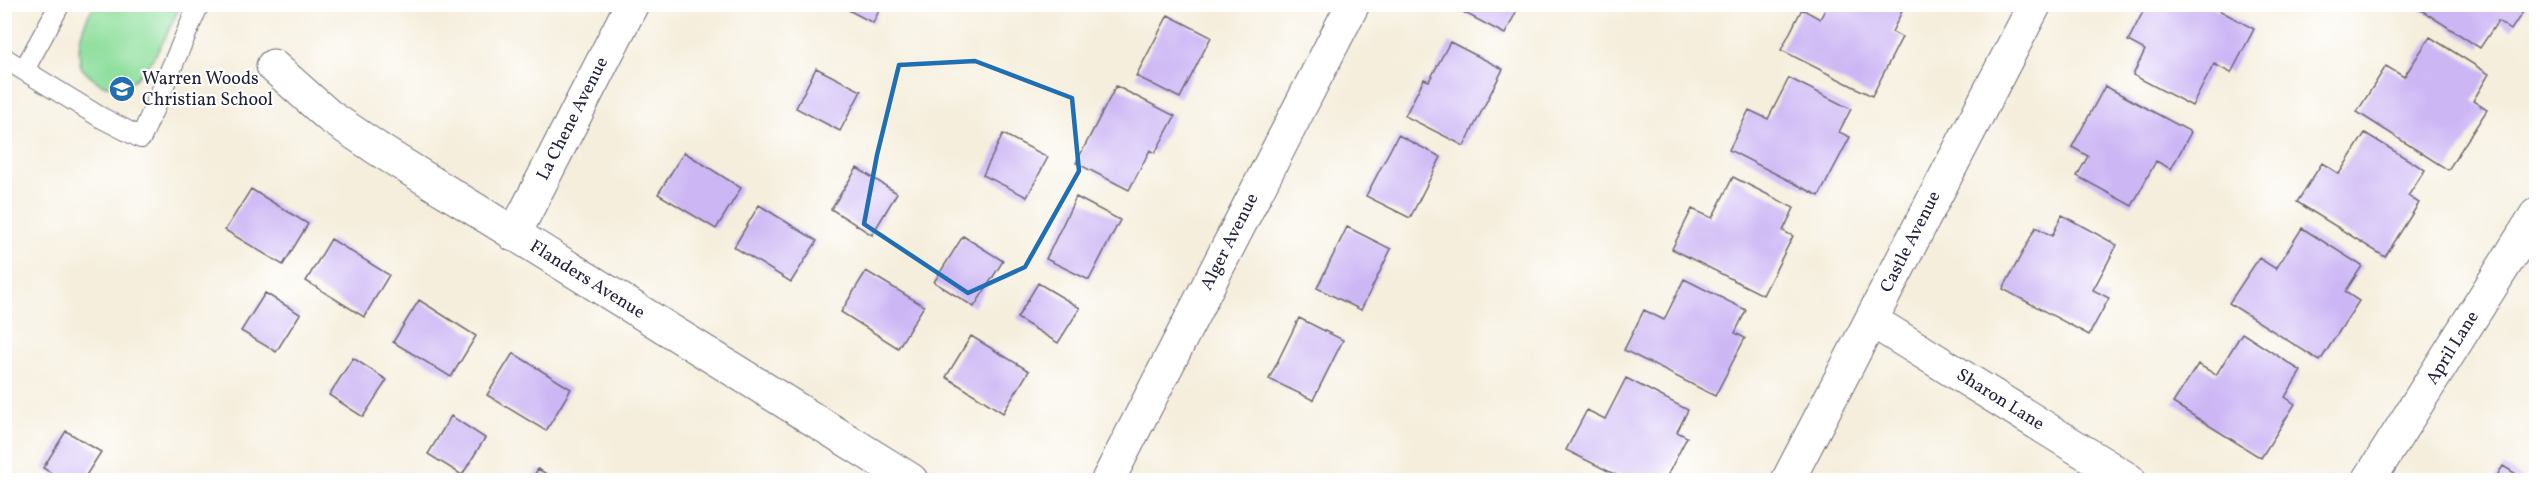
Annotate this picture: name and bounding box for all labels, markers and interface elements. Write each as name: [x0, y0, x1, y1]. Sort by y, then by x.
street label: La Chene Avenue: [531, 53, 615, 185]
place label: Warren Woods Christian School: [142, 67, 273, 113]
school or university icon: Warren Woods Christian School: [107, 74, 137, 104]
street label: Castle Avenue: [1875, 187, 1947, 297]
street label: Alger Avenue: [1195, 189, 1265, 295]
street label: Flanders Avenue: [525, 235, 649, 325]
street label: April Lane: [2421, 306, 2485, 390]
street label: Sharon Lane: [1951, 363, 2049, 437]

